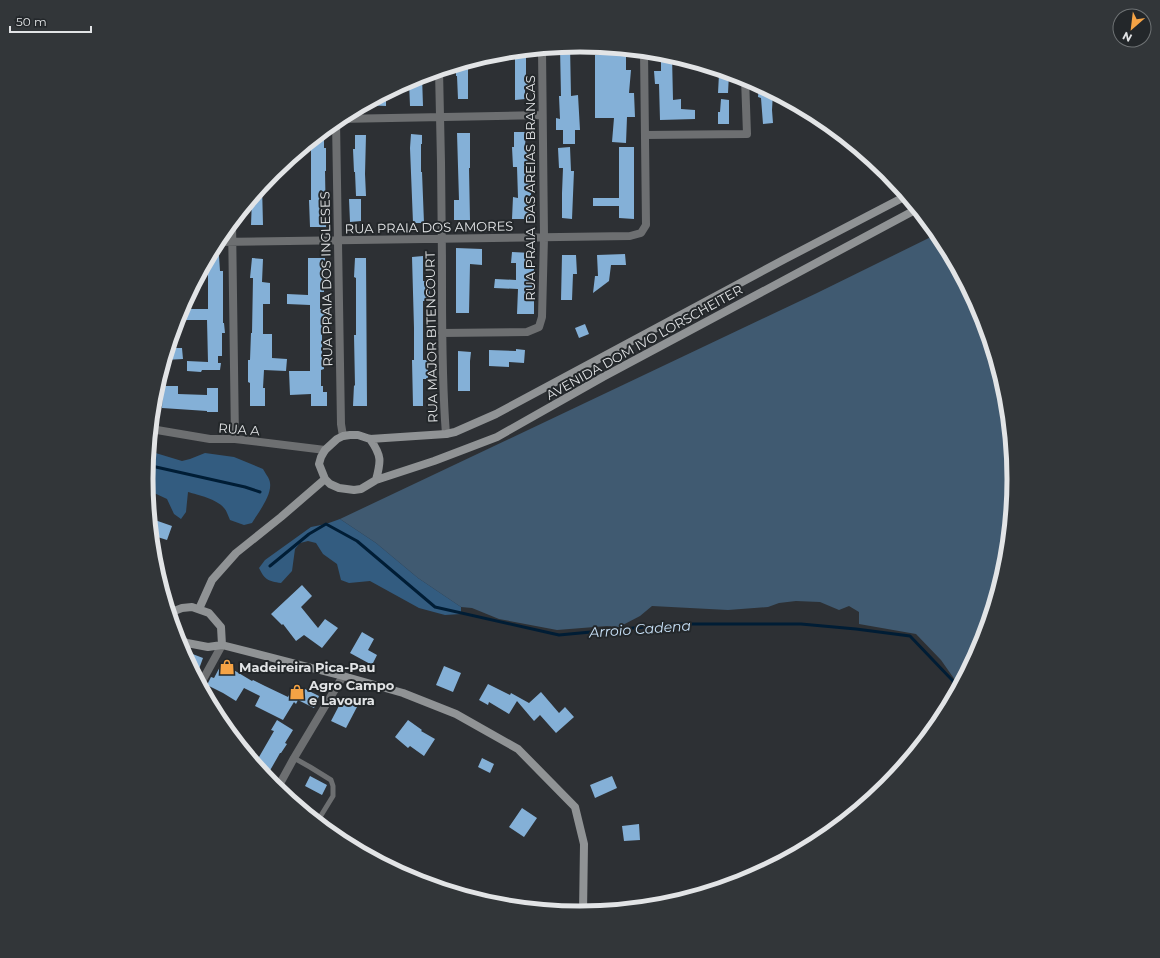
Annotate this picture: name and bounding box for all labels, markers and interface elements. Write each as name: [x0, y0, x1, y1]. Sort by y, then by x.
scale bar: [10, 8, 91, 34]
north arrow: [1112, 8, 1152, 48]
text: 50 m: [16, 14, 47, 29]
text: N: [1120, 29, 1135, 45]
street label: RUA PRAIA DAS AREIAS BRANCAS: [522, 75, 538, 301]
street label: RUA PRAIA DOS INGLESES: [316, 191, 336, 367]
street label: RUA PRAIA DOS AMORES: [345, 218, 513, 236]
street label: RUA MAJOR BITENCOURT: [421, 251, 440, 423]
street label: AVENIDA DOM IVO LORSCHEITER: [543, 281, 745, 403]
street label: RUA A: [218, 420, 261, 438]
water label: Arroio Cadena: [587, 616, 692, 642]
shop icon: Madeireira Pica-Pau: [218, 658, 236, 676]
place label: Madeireira Pica-Pau: [239, 659, 375, 675]
place label: Agro Campo e Lavoura: [308, 677, 395, 708]
shop icon: Agro Campo e Lavoura: [288, 683, 306, 701]

